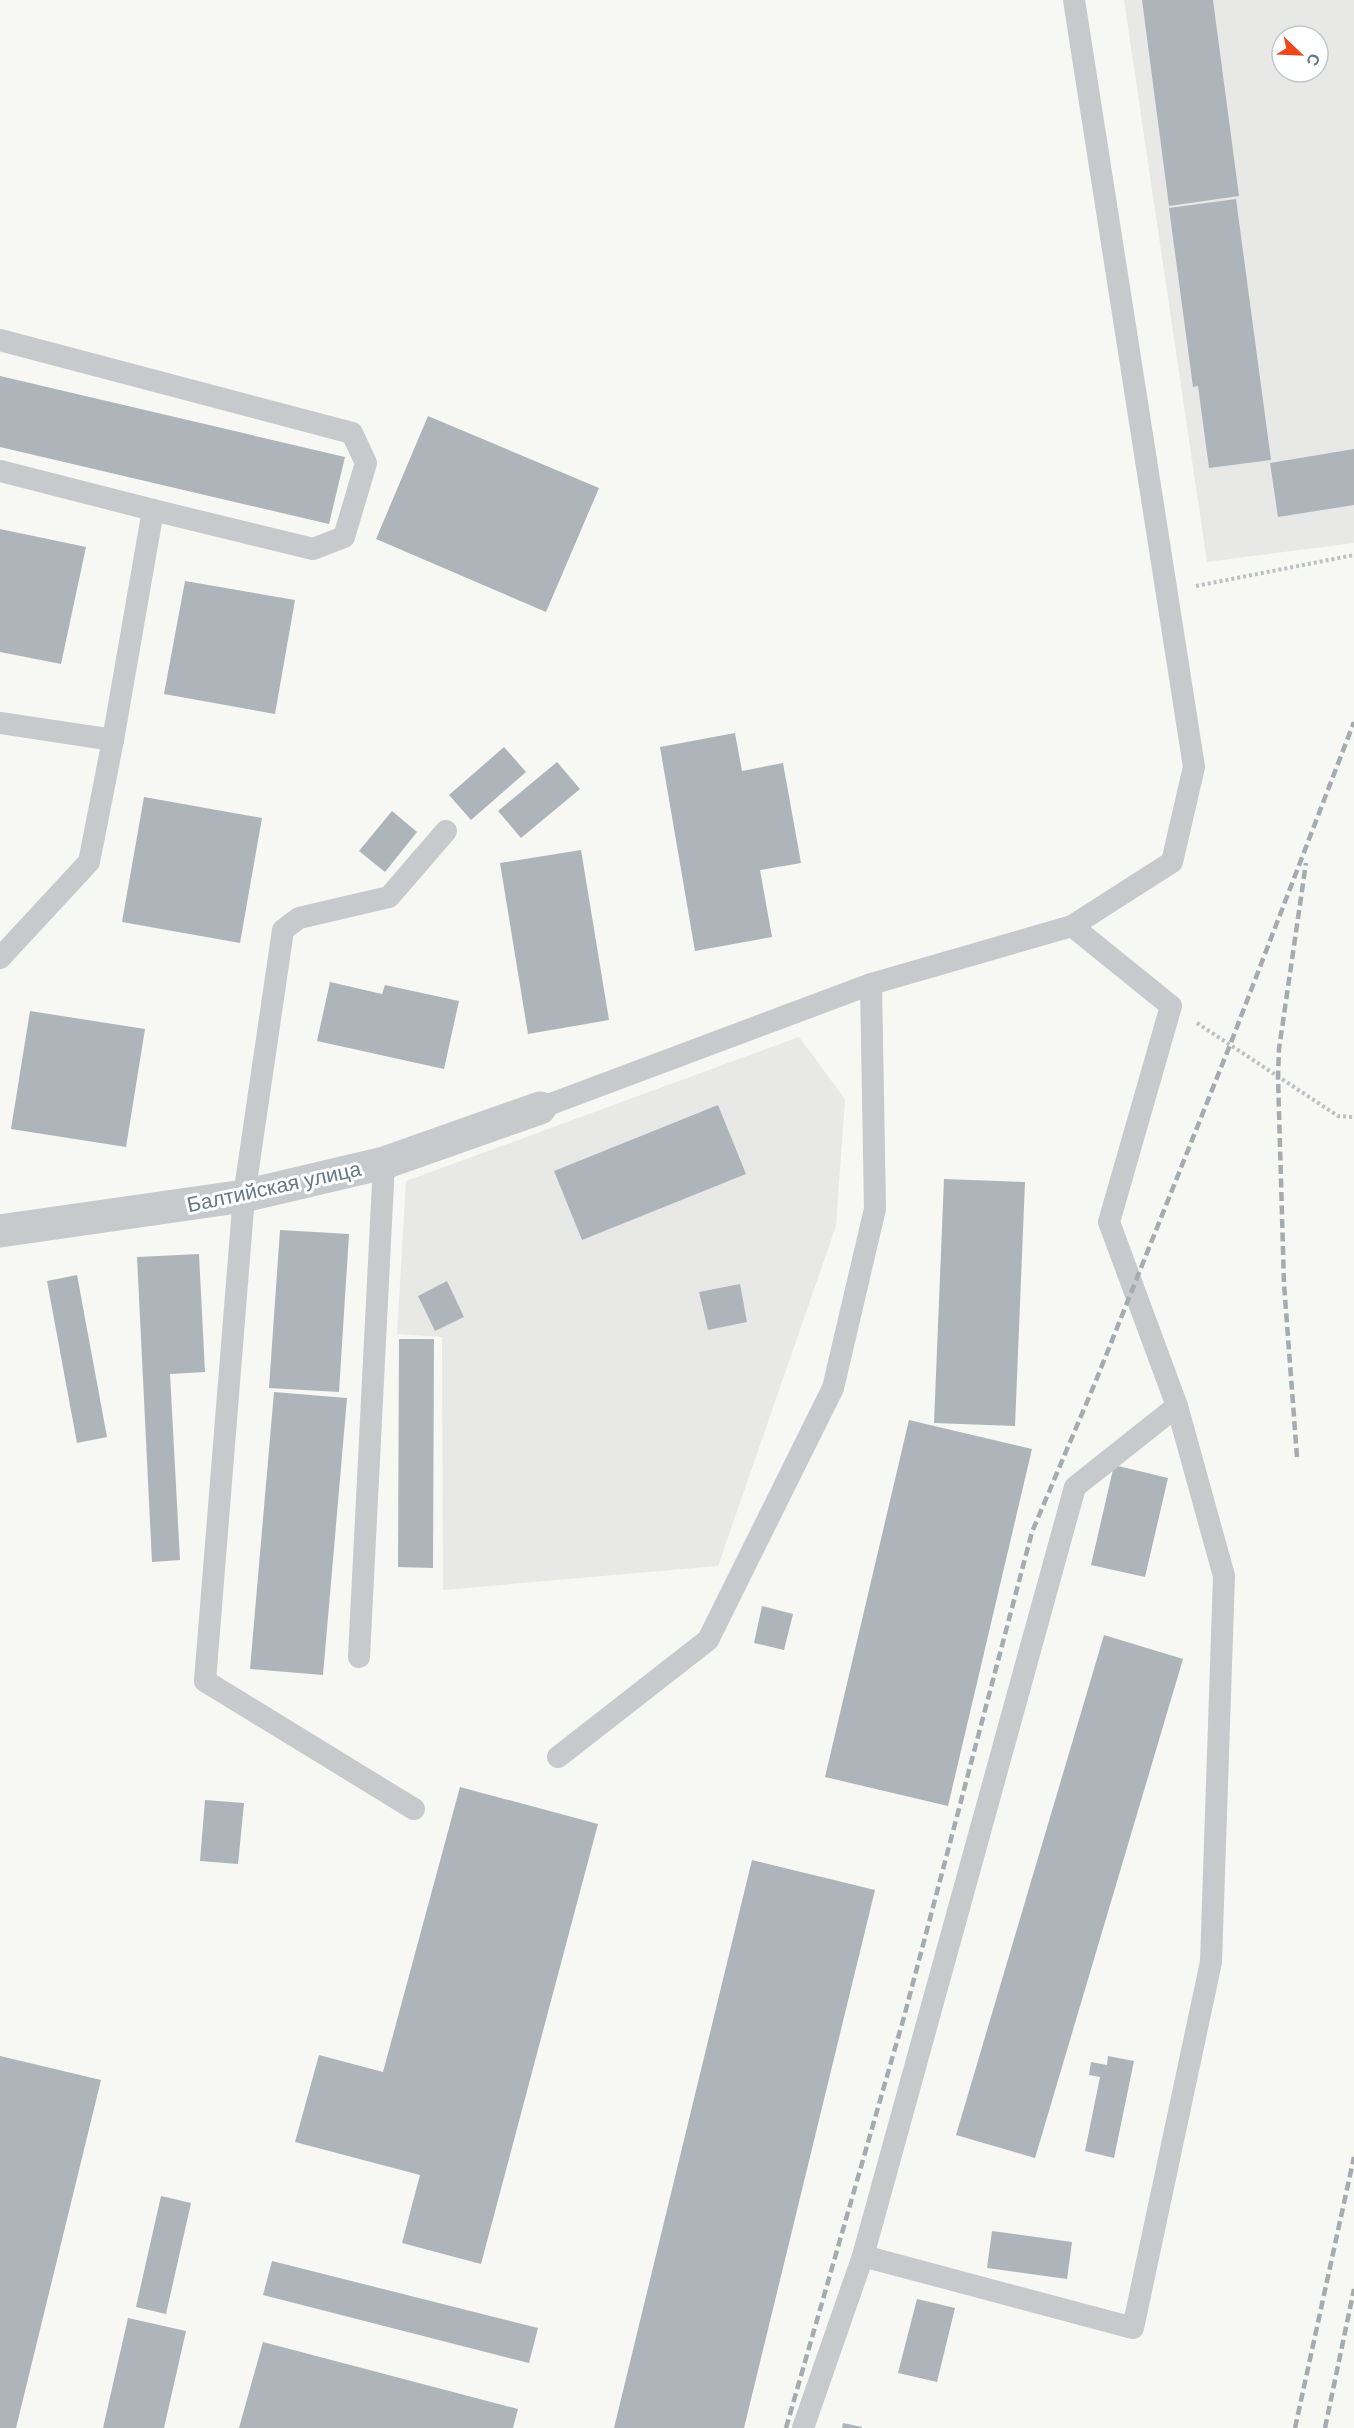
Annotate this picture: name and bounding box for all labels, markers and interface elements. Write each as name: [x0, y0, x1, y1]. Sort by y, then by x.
north arrow: [1270, 24, 1330, 84]
text: С: [1301, 50, 1325, 69]
street label: Балтийская улица: [184, 1155, 364, 1219]

